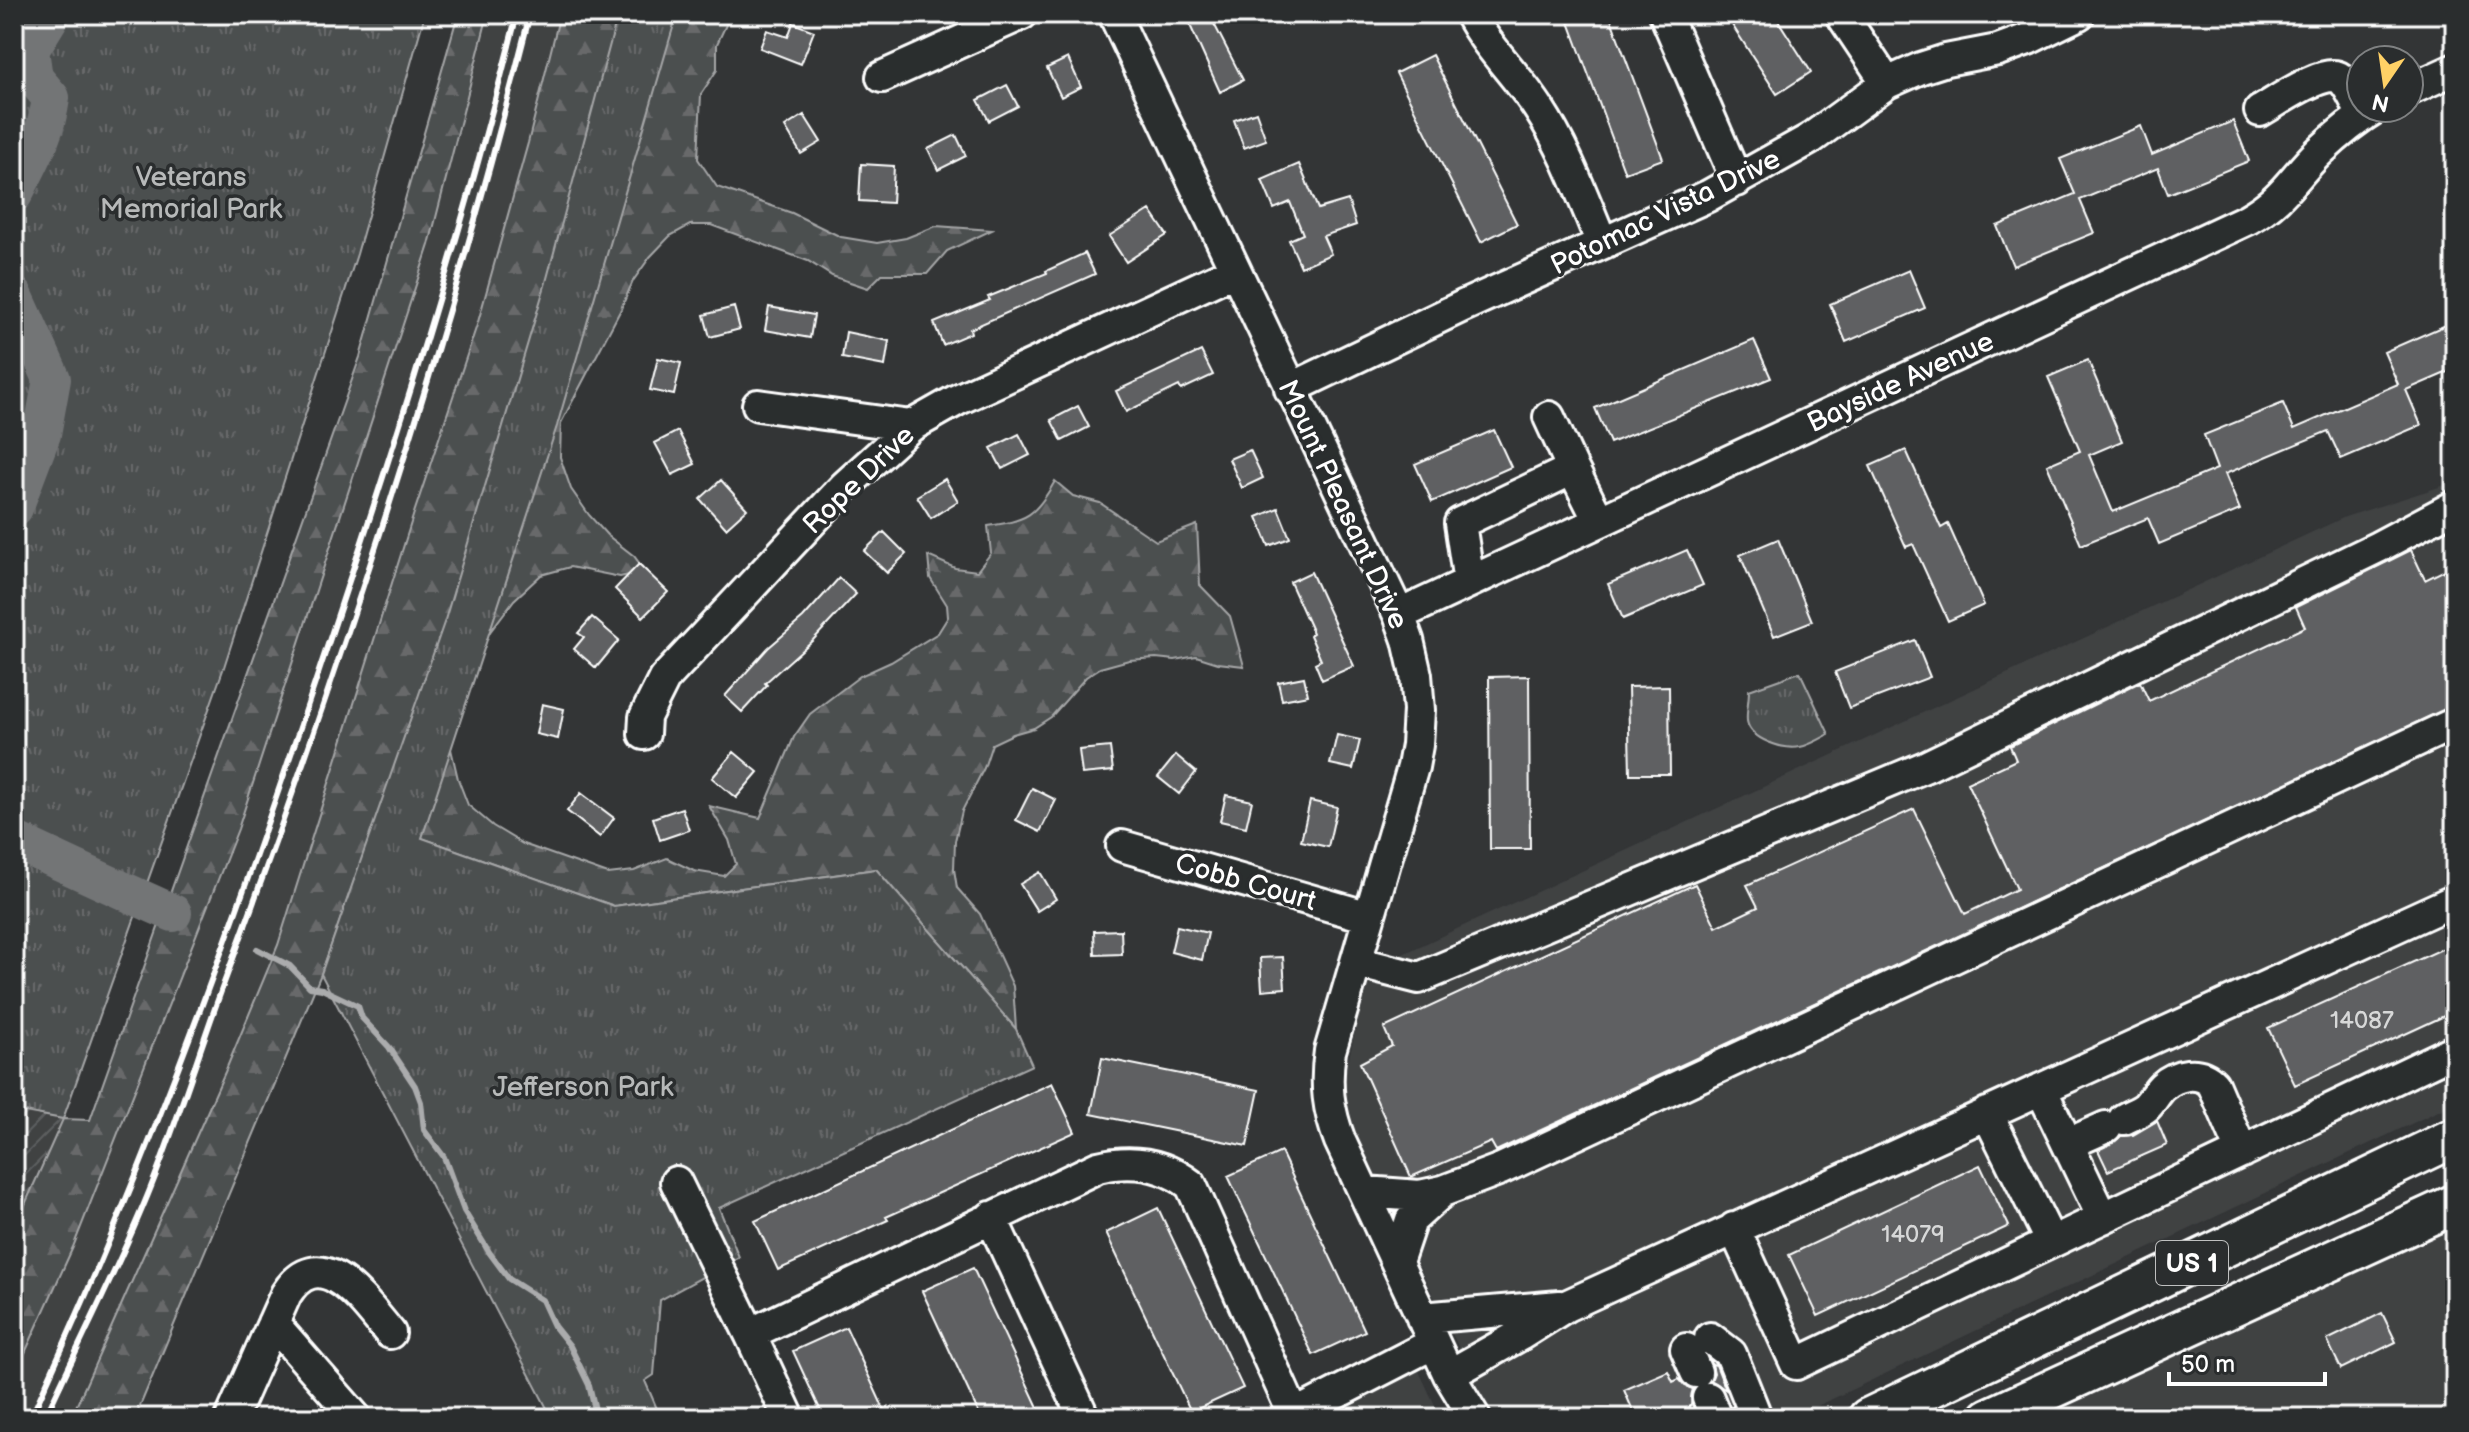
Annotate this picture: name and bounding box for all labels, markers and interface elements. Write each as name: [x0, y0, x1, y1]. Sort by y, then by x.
north arrow: [2345, 44, 2425, 124]
text: N: [2370, 87, 2392, 117]
street label: Potomac Vista Drive: [1546, 142, 1786, 282]
park label: Veterans Memorial Park: [100, 161, 282, 226]
street label: Bayside Avenue: [1802, 325, 1999, 440]
street label: Mount Pleasant Drive: [1270, 375, 1415, 634]
street label: Rope Drive: [796, 419, 922, 541]
street label: Cobb Court: [1171, 847, 1320, 918]
house number: 14087: [2330, 1006, 2394, 1035]
park label: Jefferson Park: [493, 1071, 674, 1104]
house number: 14079: [1881, 1220, 1945, 1249]
road number: US 1: [2156, 1241, 2228, 1285]
scale bar: [2169, 1336, 2325, 1386]
text: 50 m: [2181, 1350, 2235, 1379]

